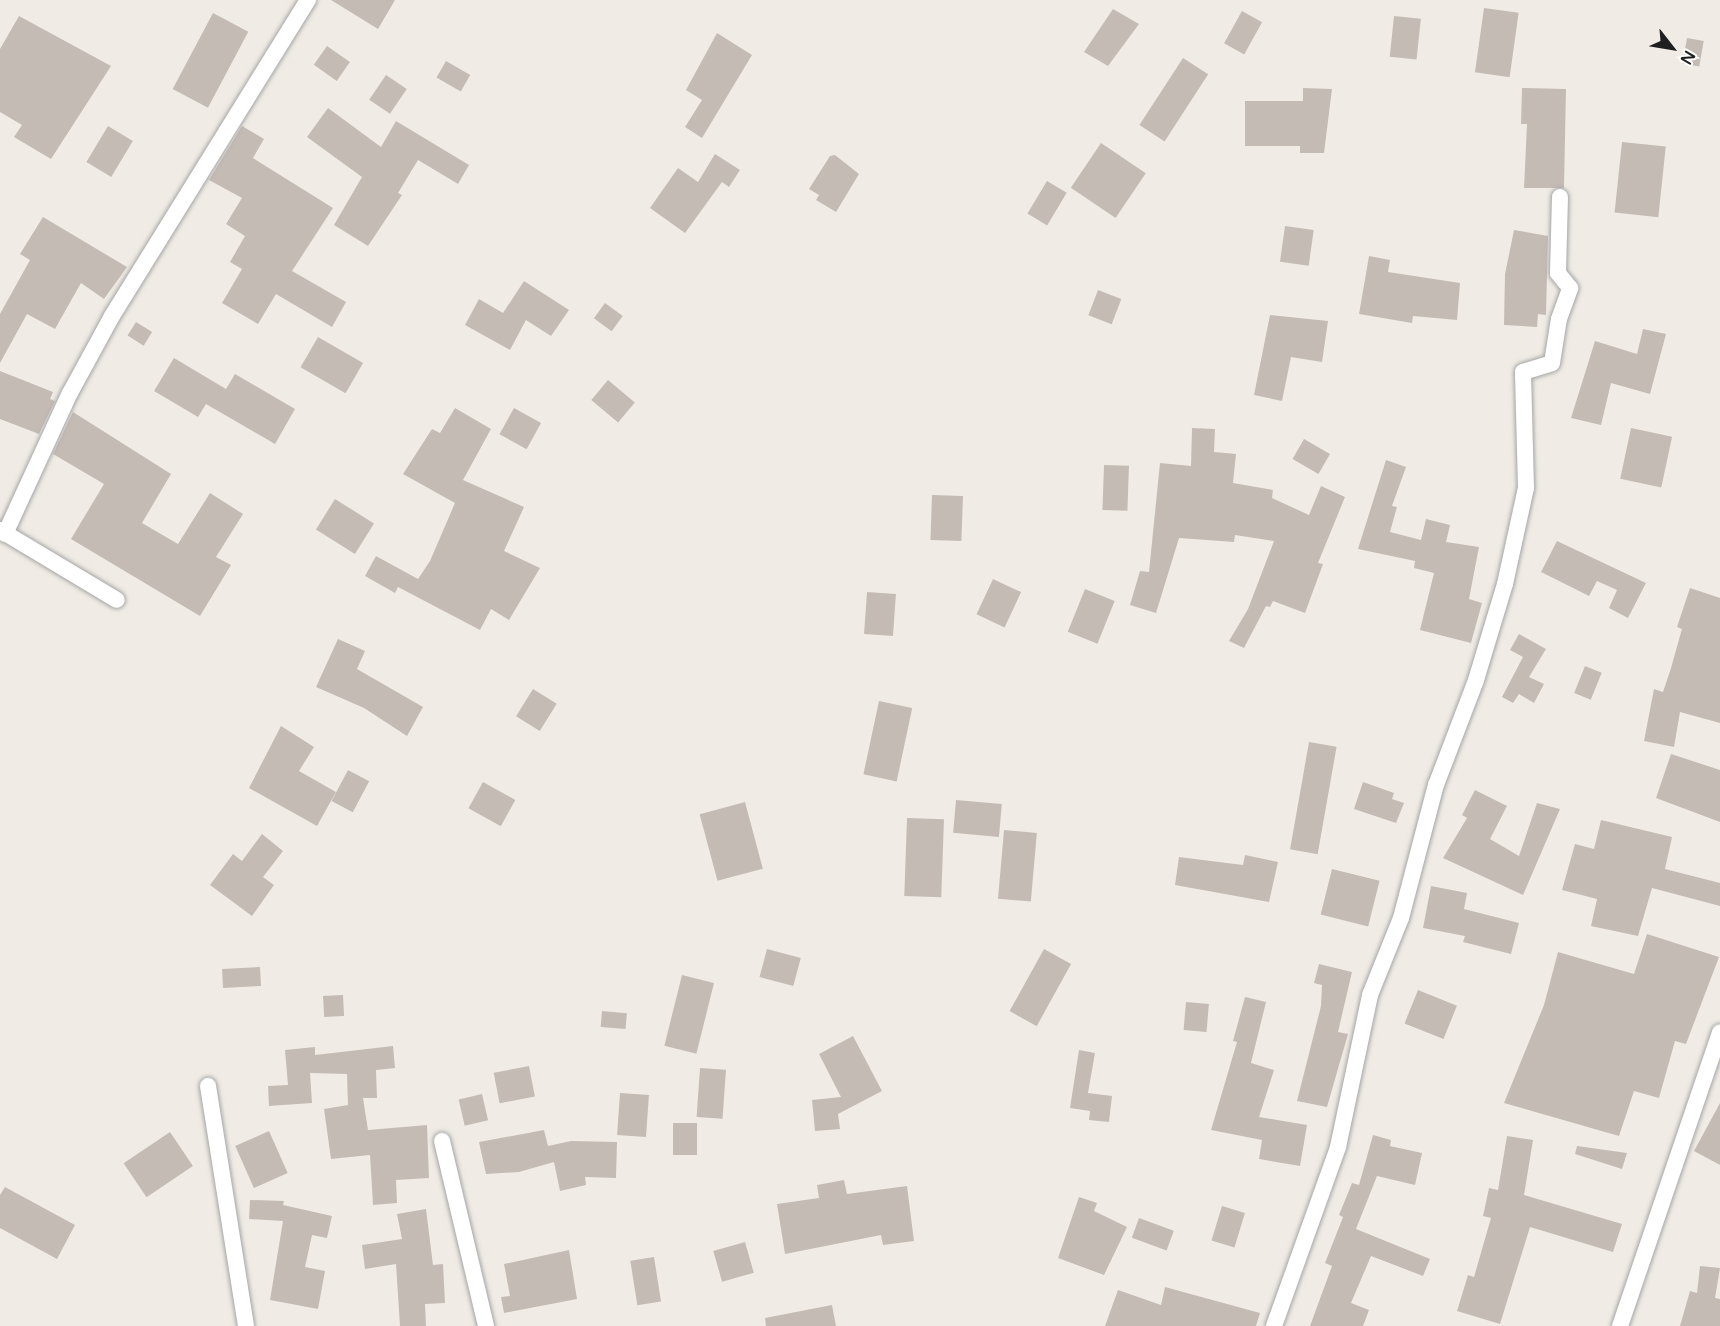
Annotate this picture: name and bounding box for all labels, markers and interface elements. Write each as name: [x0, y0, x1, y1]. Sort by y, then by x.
north arrow: [1642, 18, 1702, 78]
text: N: [1676, 47, 1699, 68]

